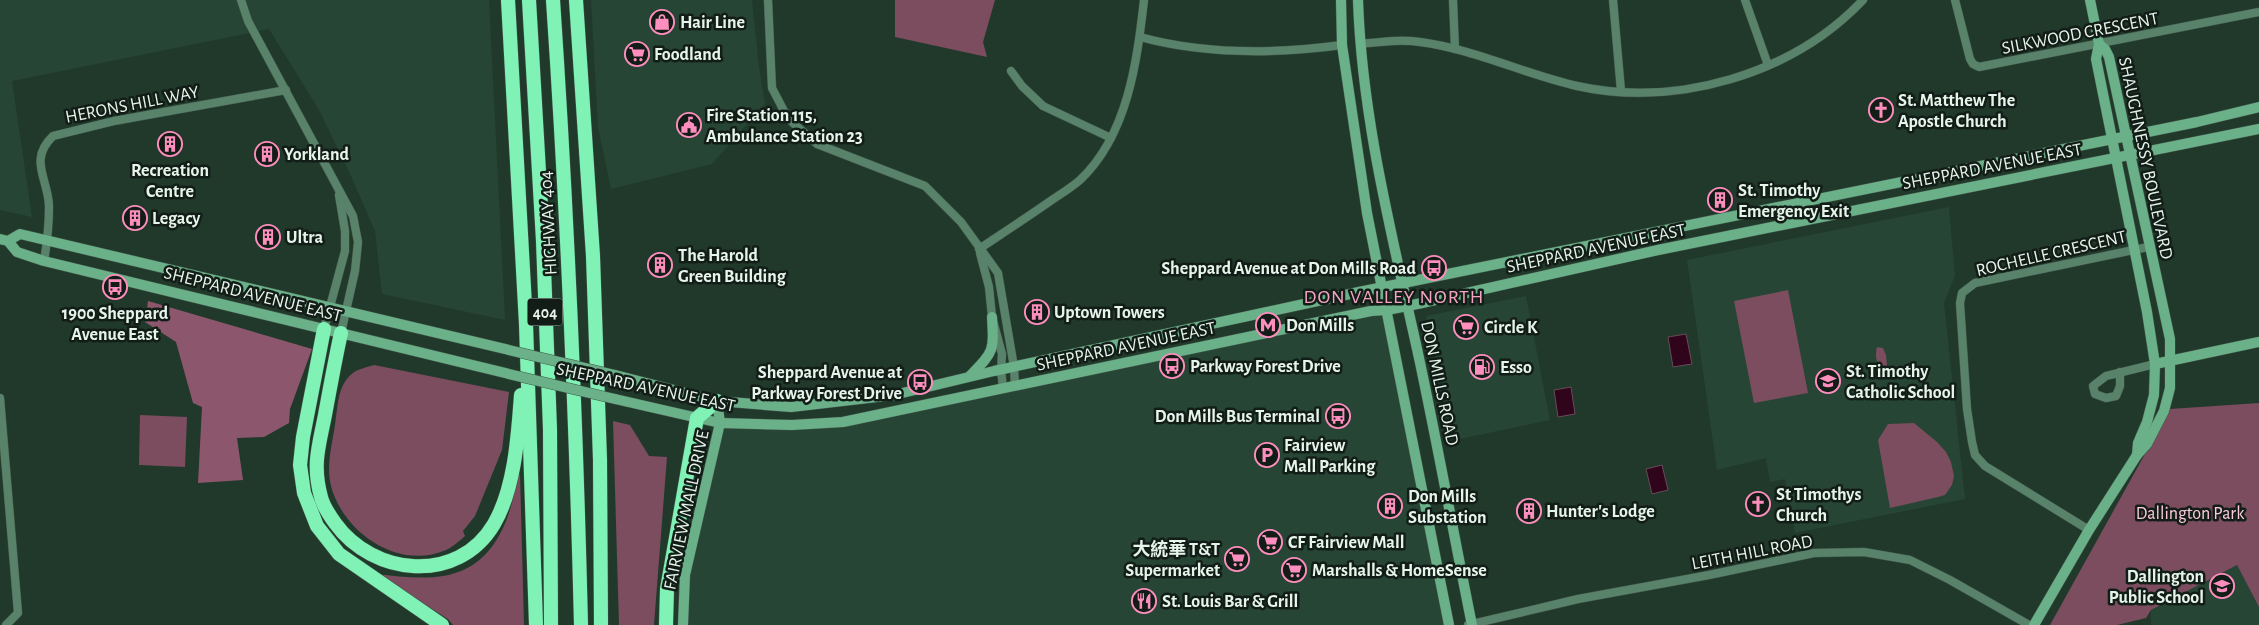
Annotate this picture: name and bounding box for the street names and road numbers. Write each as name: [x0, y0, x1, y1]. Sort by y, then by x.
street label: SILKWOOD CRESCENT: [2000, 10, 2160, 58]
street label: SHAUGHNESSY BOULEVARD: [2115, 56, 2175, 261]
street label: HERONS HILL WAY: [64, 83, 201, 127]
street label: SHEPPARD AVENUE EAST: [1901, 141, 2084, 193]
street label: HIGHWAY 404: [537, 170, 561, 275]
street label: SHEPPARD AVENUE EAST: [1505, 221, 1687, 277]
street label: ROCHELLE CRESCENT: [1974, 228, 2128, 280]
street label: SHEPPARD AVENUE EAST: [162, 264, 344, 326]
road number: 404: [528, 298, 562, 326]
street label: SHEPPARD AVENUE EAST: [1035, 319, 1217, 375]
street label: DON MILLS ROAD: [1417, 319, 1461, 447]
street label: SHEPPARD AVENUE EAST: [555, 360, 737, 416]
street label: FAIRVIEW MALL DRIVE: [661, 429, 713, 592]
street label: LEITH HILL ROAD: [1690, 532, 1814, 574]

